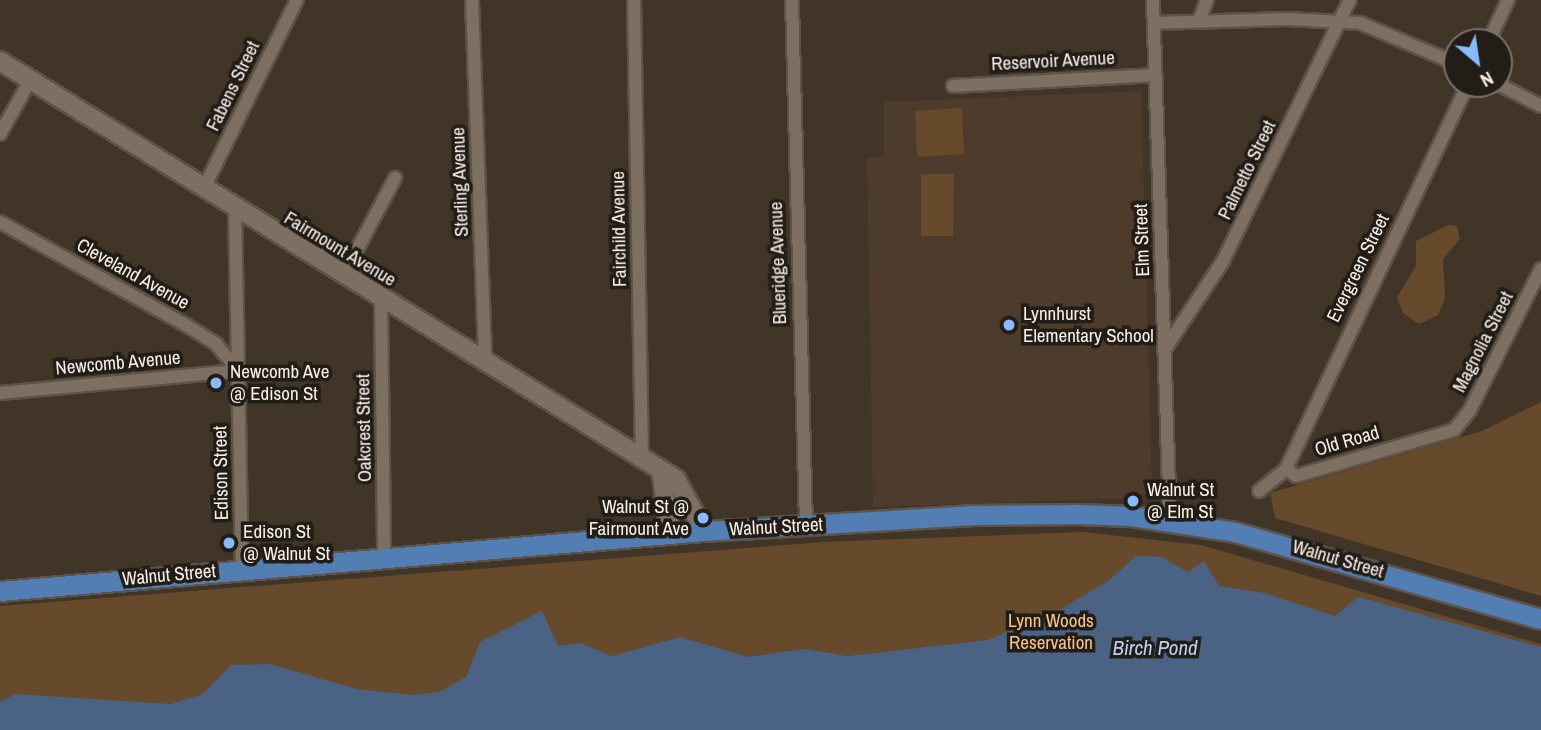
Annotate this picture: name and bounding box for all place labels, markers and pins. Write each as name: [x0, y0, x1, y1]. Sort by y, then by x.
place label: Lynnhurst Elementary School: [1023, 303, 1154, 347]
marker: Lynnhurst Elementary School: [1001, 317, 1017, 333]
place label: Newcomb Ave @ Edison St: [230, 361, 330, 405]
marker: Newcomb Ave @ Edison St: [208, 375, 224, 391]
place label: Walnut St @ Elm St: [1147, 479, 1214, 523]
marker: Walnut St @ Elm St: [1125, 493, 1141, 509]
place label: Walnut St @ Fairmount Ave: [588, 496, 689, 540]
marker: Walnut St @ Fairmount Ave: [695, 510, 711, 526]
place label: Edison St @ Walnut St: [243, 521, 330, 565]
marker: Edison St @ Walnut St: [221, 535, 237, 551]

